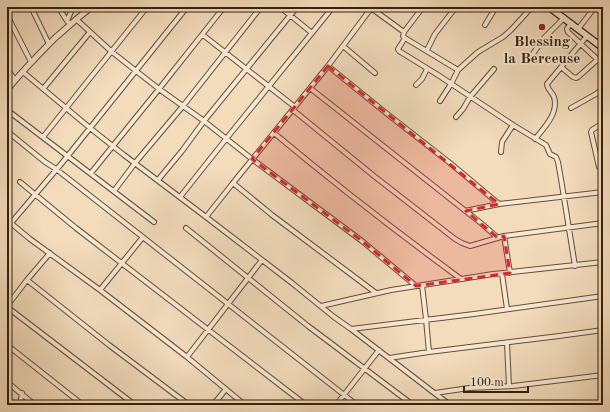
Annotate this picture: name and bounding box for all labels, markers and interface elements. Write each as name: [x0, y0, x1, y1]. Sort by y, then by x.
marker: Blessing la Berceuse: [537, 22, 547, 32]
place label: Blessing la Berceuse: [504, 35, 580, 67]
scale bar: [464, 368, 528, 394]
text: 100 m: [470, 377, 504, 389]

